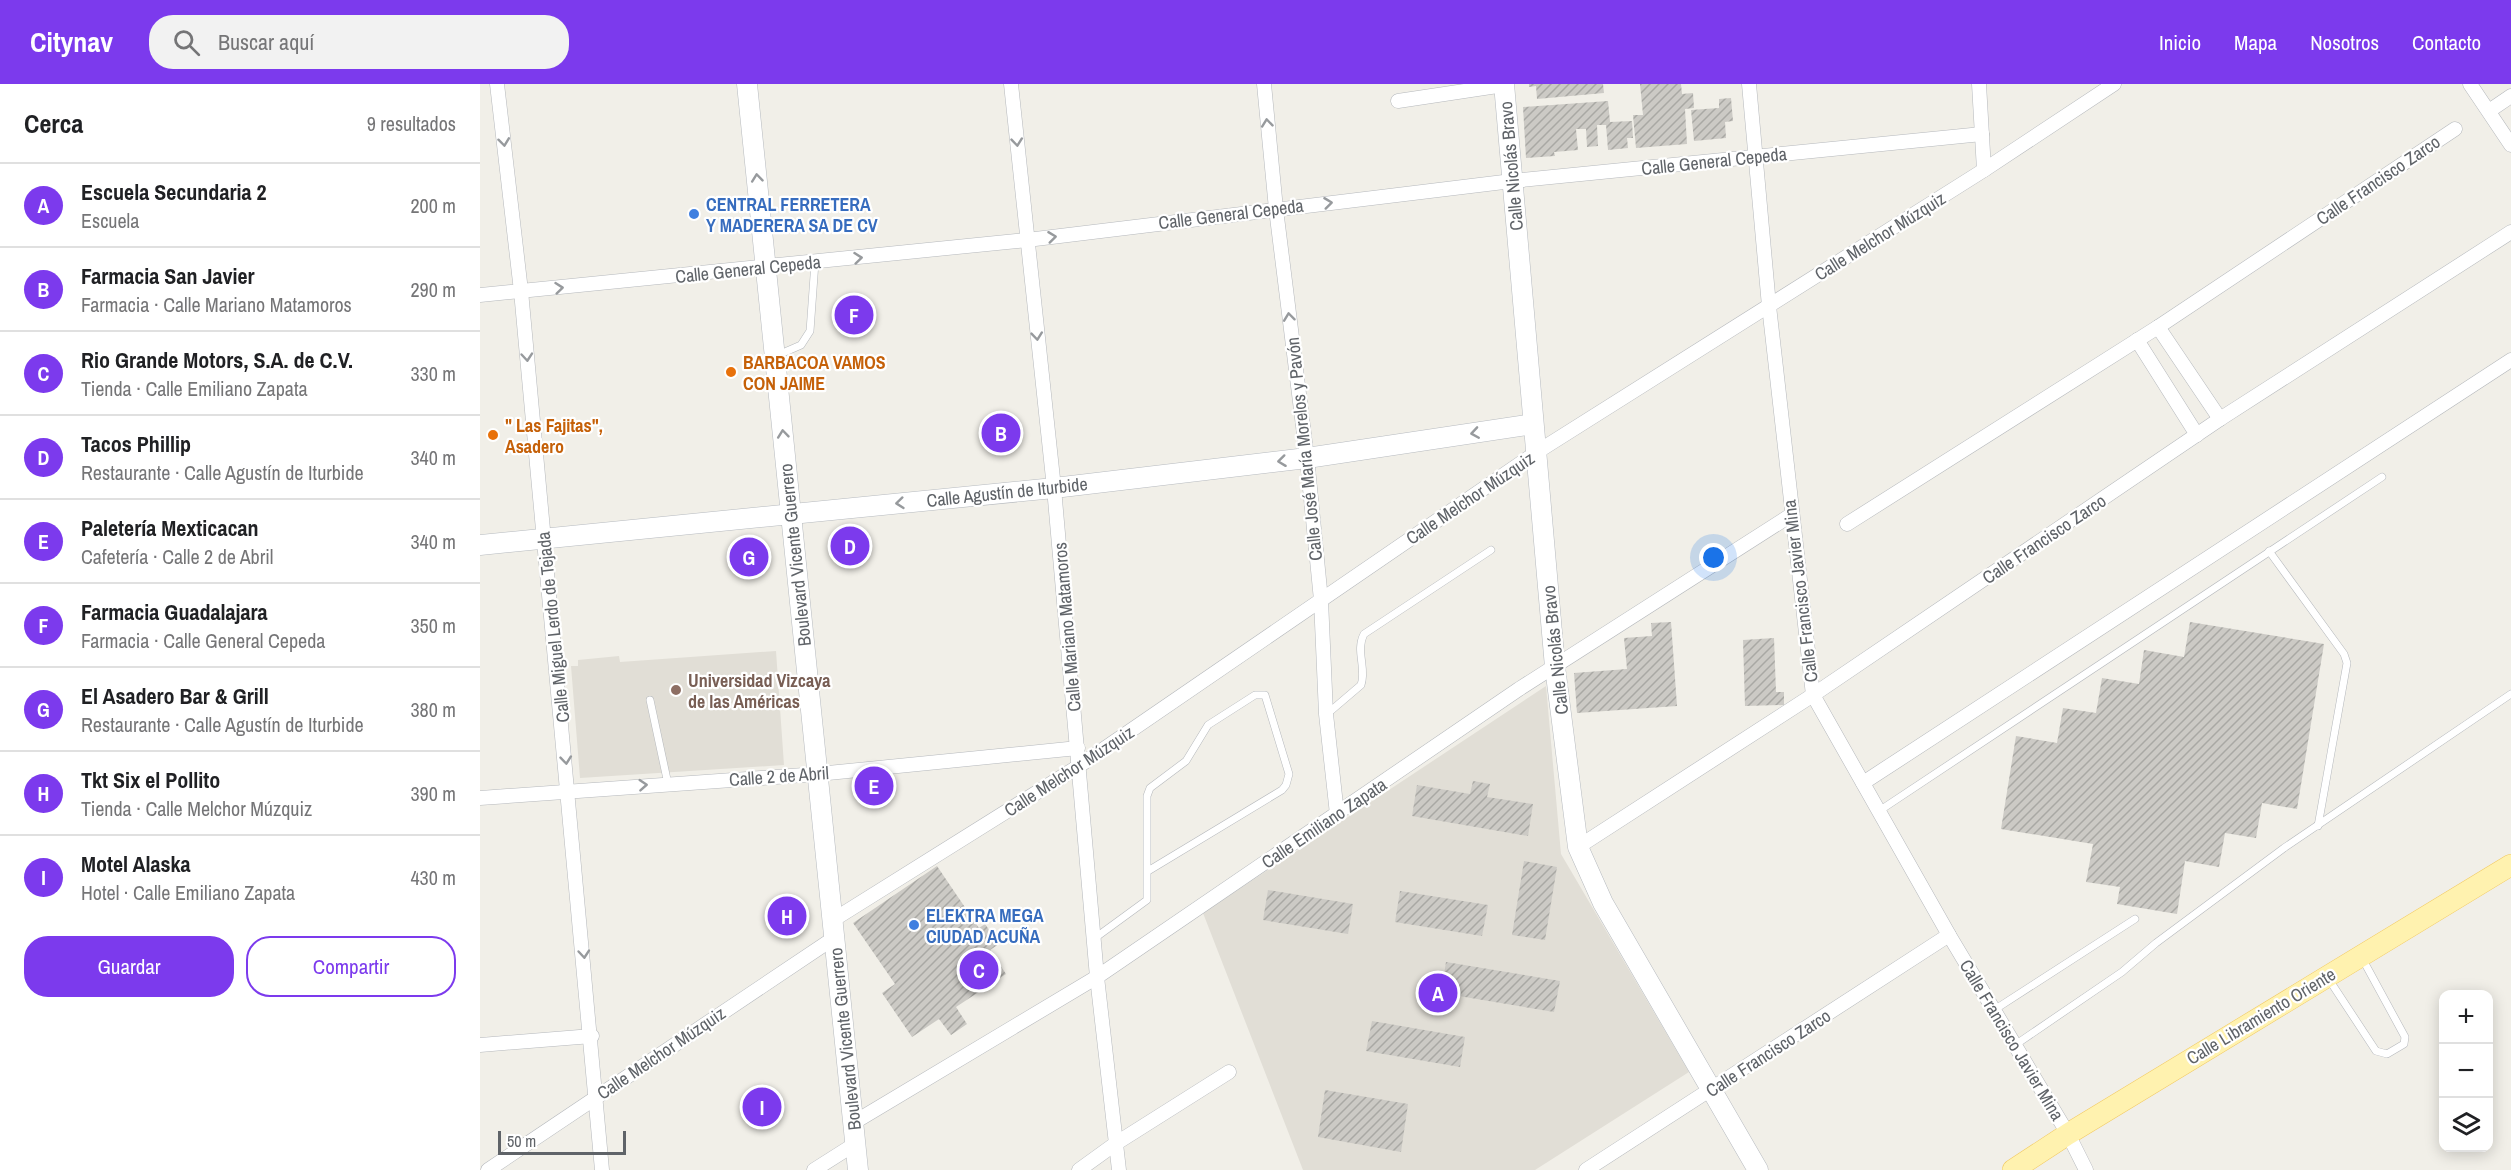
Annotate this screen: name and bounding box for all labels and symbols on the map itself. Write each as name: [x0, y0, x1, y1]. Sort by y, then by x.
street label: Calle Nicolás Bravo: [1493, 100, 1529, 232]
one-way arrow: [1261, 119, 1274, 128]
street label: Calle Francisco Zarco: [2311, 129, 2445, 231]
one-way arrow: [497, 138, 510, 147]
one-way arrow: [1010, 138, 1023, 147]
street label: Calle General Cepeda: [1640, 141, 1788, 181]
one-way arrow: [751, 173, 764, 182]
street label: Calle Melchor Múzquiz: [1810, 186, 1950, 286]
place label: CENTRAL FERRETERA Y MADERERA SA DE CV: [706, 192, 878, 238]
street label: Calle General Cepeda: [1157, 193, 1305, 235]
one-way arrow: [1324, 197, 1333, 209]
marker: CENTRAL FERRETERA Y MADERERA SA DE CV: [687, 207, 701, 221]
one-way arrow: [1047, 231, 1056, 243]
street label: Calle General Cepeda: [674, 249, 822, 289]
one-way arrow: [853, 252, 862, 264]
one-way arrow: [555, 282, 564, 295]
pin: F: [834, 292, 874, 338]
one-way arrow: [1284, 312, 1296, 322]
one-way arrow: [1030, 332, 1043, 341]
street label: Calle José María Morelos y Pavón: [1280, 336, 1328, 562]
place label: BARBACOA VAMOS CON JAIME: [743, 350, 886, 396]
one-way arrow: [520, 352, 533, 361]
marker: BARBACOA VAMOS CON JAIME: [724, 365, 738, 379]
pin: B: [982, 410, 1020, 456]
place label: " Las Fajitas", Asadero: [505, 413, 603, 459]
one-way arrow: [1471, 426, 1481, 439]
marker: " Las Fajitas", Asadero: [486, 428, 500, 442]
one-way arrow: [777, 430, 790, 439]
street label: Calle Melchor Múzquiz: [1401, 446, 1539, 550]
one-way arrow: [1278, 454, 1287, 467]
street label: Boulevard Vicente Guerrero: [773, 462, 817, 648]
street label: Calle Agustín de Iturbide: [925, 471, 1089, 513]
street label: Calle Francisco Zarco: [1977, 488, 2111, 590]
one-way arrow: [896, 496, 905, 509]
street label: Calle Francisco Javier Mina: [1776, 498, 1824, 684]
pin: D: [830, 524, 869, 568]
street label: Calle Miguel Lerdo de Tejada: [531, 530, 575, 724]
pin: G: [730, 534, 768, 580]
street label: Calle Mariano Matamoros: [1047, 541, 1087, 713]
your location: [1699, 543, 1728, 572]
street label: Calle Nicolás Bravo: [1536, 584, 1574, 716]
place label: Universidad Vizcaya de las Américas: [688, 668, 831, 714]
marker: Universidad Vizcaya de las Américas: [669, 683, 683, 697]
street label: Calle Melchor Múzquiz: [999, 720, 1139, 822]
one-way arrow: [559, 755, 572, 765]
street label: Calle 2 de Abril: [728, 760, 830, 792]
pin: E: [854, 764, 894, 808]
street label: Calle Emiliano Zapata: [1256, 772, 1392, 874]
one-way arrow: [639, 779, 648, 792]
pin: H: [768, 894, 806, 938]
place label: ELEKTRA MEGA CIUDAD ACUÑA: [926, 903, 1044, 949]
marker: ELEKTRA MEGA CIUDAD ACUÑA: [907, 918, 921, 932]
street label: Boulevard Vicente Guerrero: [823, 946, 867, 1132]
pin: C: [960, 948, 998, 992]
one-way arrow: [577, 950, 590, 959]
street label: Calle Francisco Javier Mina: [1954, 955, 2070, 1125]
street label: Calle Libramiento Oriente: [2182, 962, 2340, 1070]
pin: A: [1418, 970, 1458, 1016]
street label: Calle Melchor Múzquiz: [592, 1001, 730, 1105]
street label: Calle Francisco Zarco: [1701, 1003, 1835, 1103]
pin: I: [742, 1084, 782, 1130]
scale bar: [498, 1128, 626, 1156]

